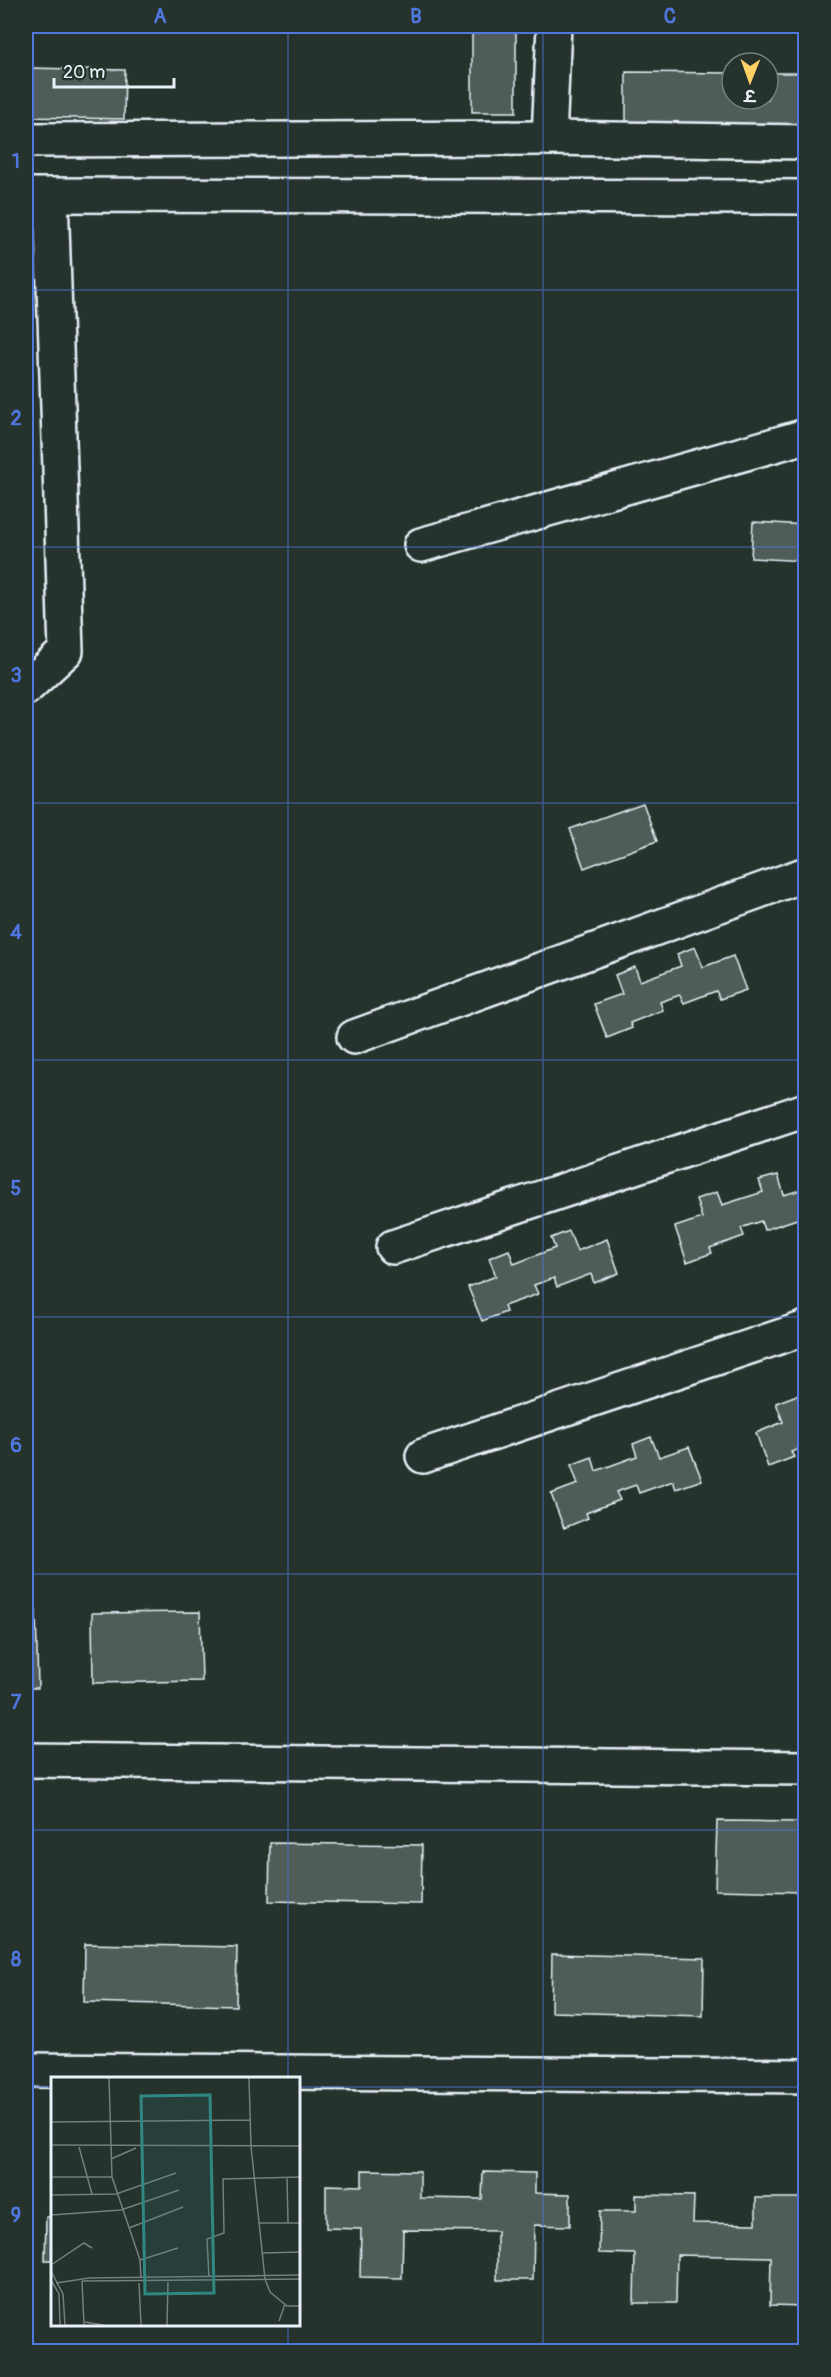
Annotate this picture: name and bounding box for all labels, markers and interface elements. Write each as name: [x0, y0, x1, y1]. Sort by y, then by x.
text: A: [154, 4, 167, 29]
text: B: [410, 4, 422, 29]
text: C: [664, 4, 676, 29]
scale bar: [54, 51, 174, 89]
north arrow: [720, 51, 780, 111]
text: 20 m: [63, 61, 105, 84]
text: उ: [743, 85, 757, 105]
text: 1: [12, 149, 20, 174]
text: 2: [10, 406, 22, 431]
text: 3: [10, 663, 22, 688]
text: 4: [10, 920, 22, 945]
text: 5: [11, 1176, 22, 1201]
text: 6: [10, 1433, 22, 1458]
text: 7: [11, 1690, 22, 1715]
text: 8: [11, 1947, 21, 1972]
inset map: [51, 2077, 300, 2326]
text: 9: [11, 2203, 21, 2228]

